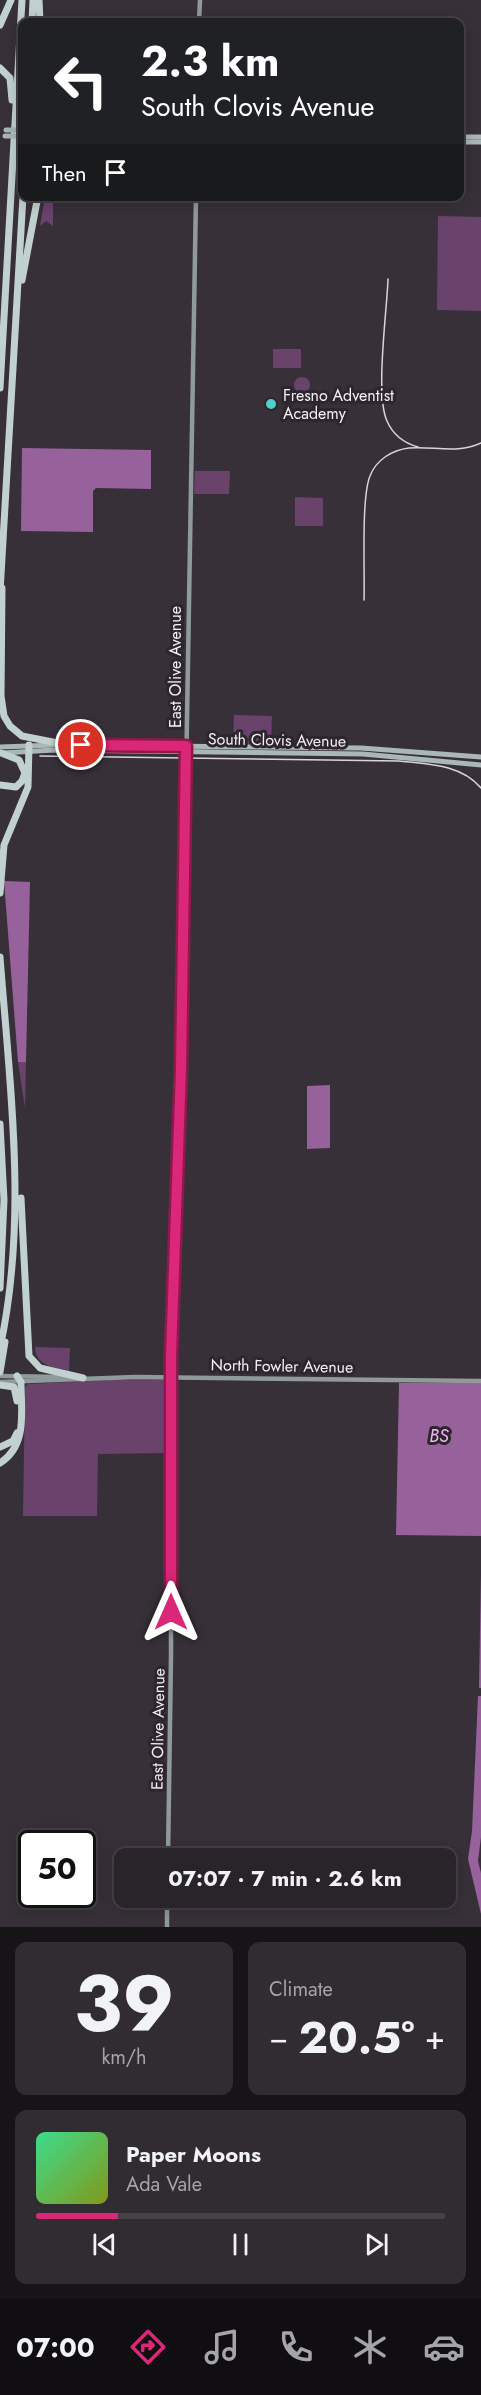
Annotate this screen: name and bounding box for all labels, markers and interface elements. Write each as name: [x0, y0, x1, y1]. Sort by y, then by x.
text: 2.3 km: [141, 31, 279, 92]
icon: left: [42, 42, 120, 120]
text: South Clovis Avenue: [141, 87, 375, 126]
icon: arrive: [99, 156, 132, 189]
text: Then: [42, 157, 87, 189]
place label: Fresno Adventist Academy: [283, 384, 394, 425]
marker: Fresno Adventist Academy: [264, 397, 278, 411]
street label: East Olive Avenue: [164, 606, 187, 728]
pin: [55, 719, 106, 770]
street label: South Clovis Avenue: [208, 727, 346, 753]
icon: arrive: [64, 728, 97, 761]
street label: North Fowler Avenue: [211, 1353, 353, 1379]
water label: BS: [429, 1423, 449, 1449]
position arrow: [139, 1580, 203, 1644]
street label: East Olive Avenue: [145, 1668, 171, 1790]
speed limit sign: 50: [18, 1830, 96, 1908]
text: 07:07 · 7 min · 2.6 km: [168, 1862, 402, 1894]
text: 39: [74, 1948, 174, 2060]
text: Climate: [269, 1975, 333, 2004]
text: 20.5°: [298, 2005, 415, 2070]
text: −: [269, 2014, 288, 2061]
text: +: [425, 2014, 445, 2061]
text: km/h: [101, 2043, 147, 2072]
text: Paper Moons: [126, 2138, 261, 2170]
text: Ada Vale: [126, 2170, 202, 2199]
icon: previous: [88, 2228, 121, 2261]
icon: pause: [224, 2228, 257, 2261]
icon: next: [360, 2228, 393, 2261]
icon: directions: [127, 2326, 169, 2368]
icon: music: [201, 2326, 243, 2368]
icon: phone: [275, 2326, 317, 2368]
icon: climate: [349, 2326, 391, 2368]
icon: car: [423, 2326, 465, 2368]
text: 07:00: [16, 2328, 95, 2367]

